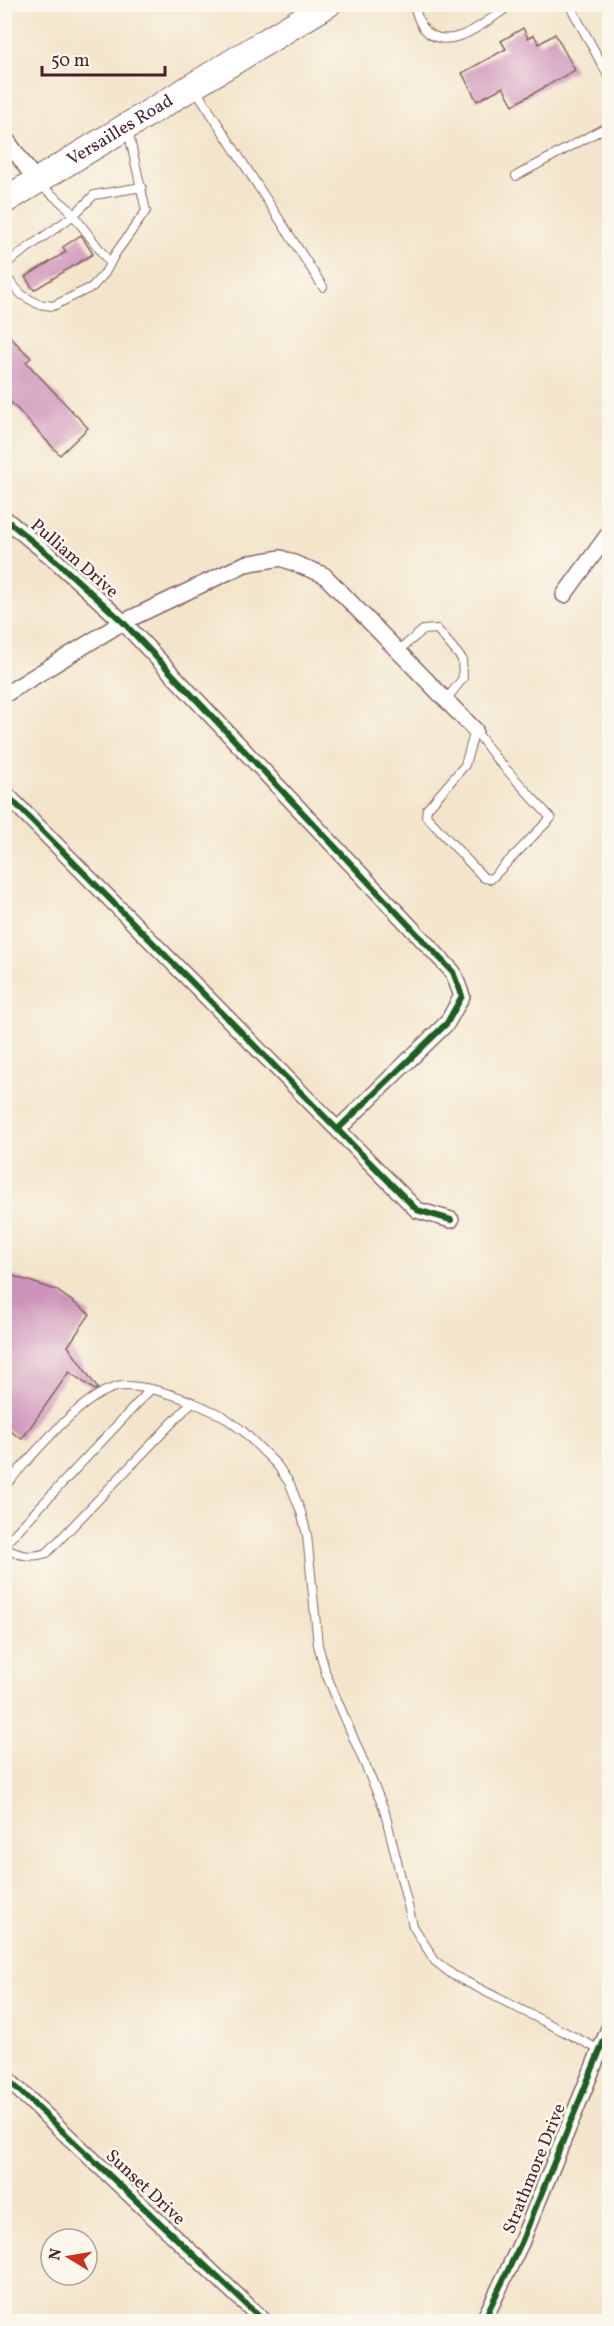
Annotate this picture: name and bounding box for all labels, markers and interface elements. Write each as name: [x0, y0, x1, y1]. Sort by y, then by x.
scale bar: [42, 39, 165, 77]
text: 50 m: [51, 49, 90, 74]
street label: Versailles Road: [62, 88, 178, 172]
street label: Pulliam Drive: [25, 514, 123, 604]
street label: Strathmore Drive: [497, 2100, 573, 2238]
street label: Sunset Drive: [100, 2144, 190, 2232]
north arrow: [39, 2227, 99, 2287]
text: N: [44, 2246, 68, 2262]

